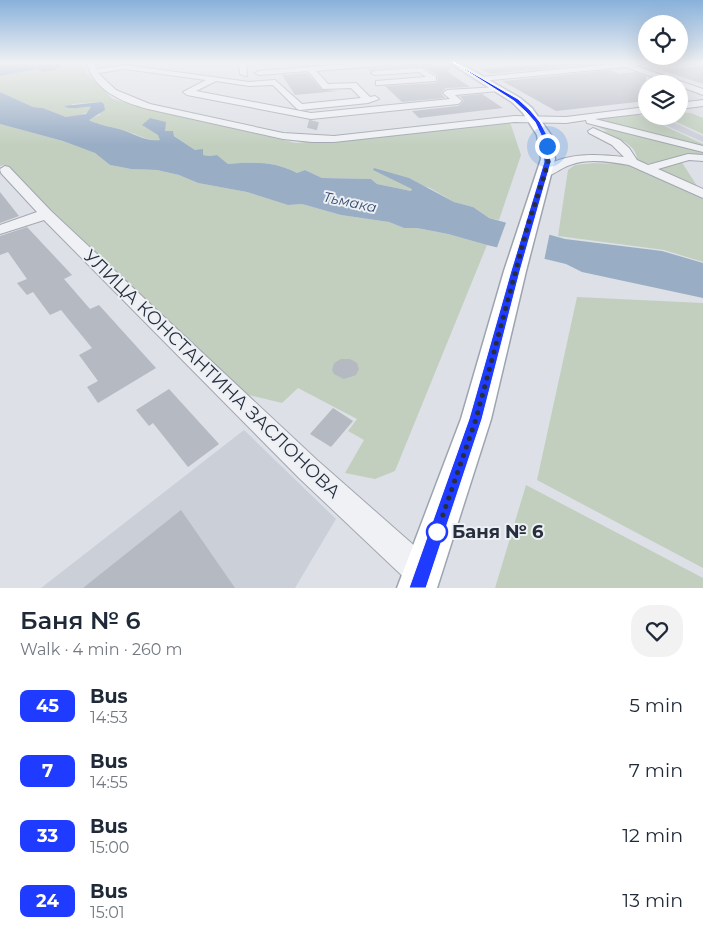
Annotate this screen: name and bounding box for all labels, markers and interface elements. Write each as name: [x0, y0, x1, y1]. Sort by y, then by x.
map controls: [638, 15, 688, 125]
button: locate: [638, 15, 688, 65]
button: layers: [638, 75, 688, 125]
your location: [535, 134, 560, 159]
water label: Тьмака: [322, 188, 378, 216]
street label: УЛИЦА КОНСТАНТИНА ЗАСЛОНОВА: [79, 245, 345, 503]
marker: Баня № 6: [426, 521, 448, 543]
place label: Баня № 6: [452, 521, 544, 543]
button: heart: [631, 605, 683, 657]
text: Баня № 6: [20, 606, 141, 635]
text: Walk · 4 min · 260 m: [20, 640, 182, 659]
text: Bus: [90, 685, 128, 708]
text: 5 min: [629, 694, 683, 717]
text: 45: [36, 695, 59, 717]
text: 14:53: [90, 708, 128, 727]
text: Bus: [90, 750, 128, 773]
text: 7 min: [629, 759, 683, 782]
text: 7: [42, 760, 53, 782]
text: 14:55: [90, 773, 128, 792]
text: Bus: [90, 815, 128, 838]
text: 12 min: [622, 824, 683, 847]
text: 33: [37, 825, 58, 847]
text: 15:00: [90, 838, 129, 857]
text: Bus: [90, 880, 128, 903]
text: 13 min: [622, 889, 683, 912]
text: 24: [36, 890, 59, 912]
text: 15:01: [90, 903, 125, 922]

